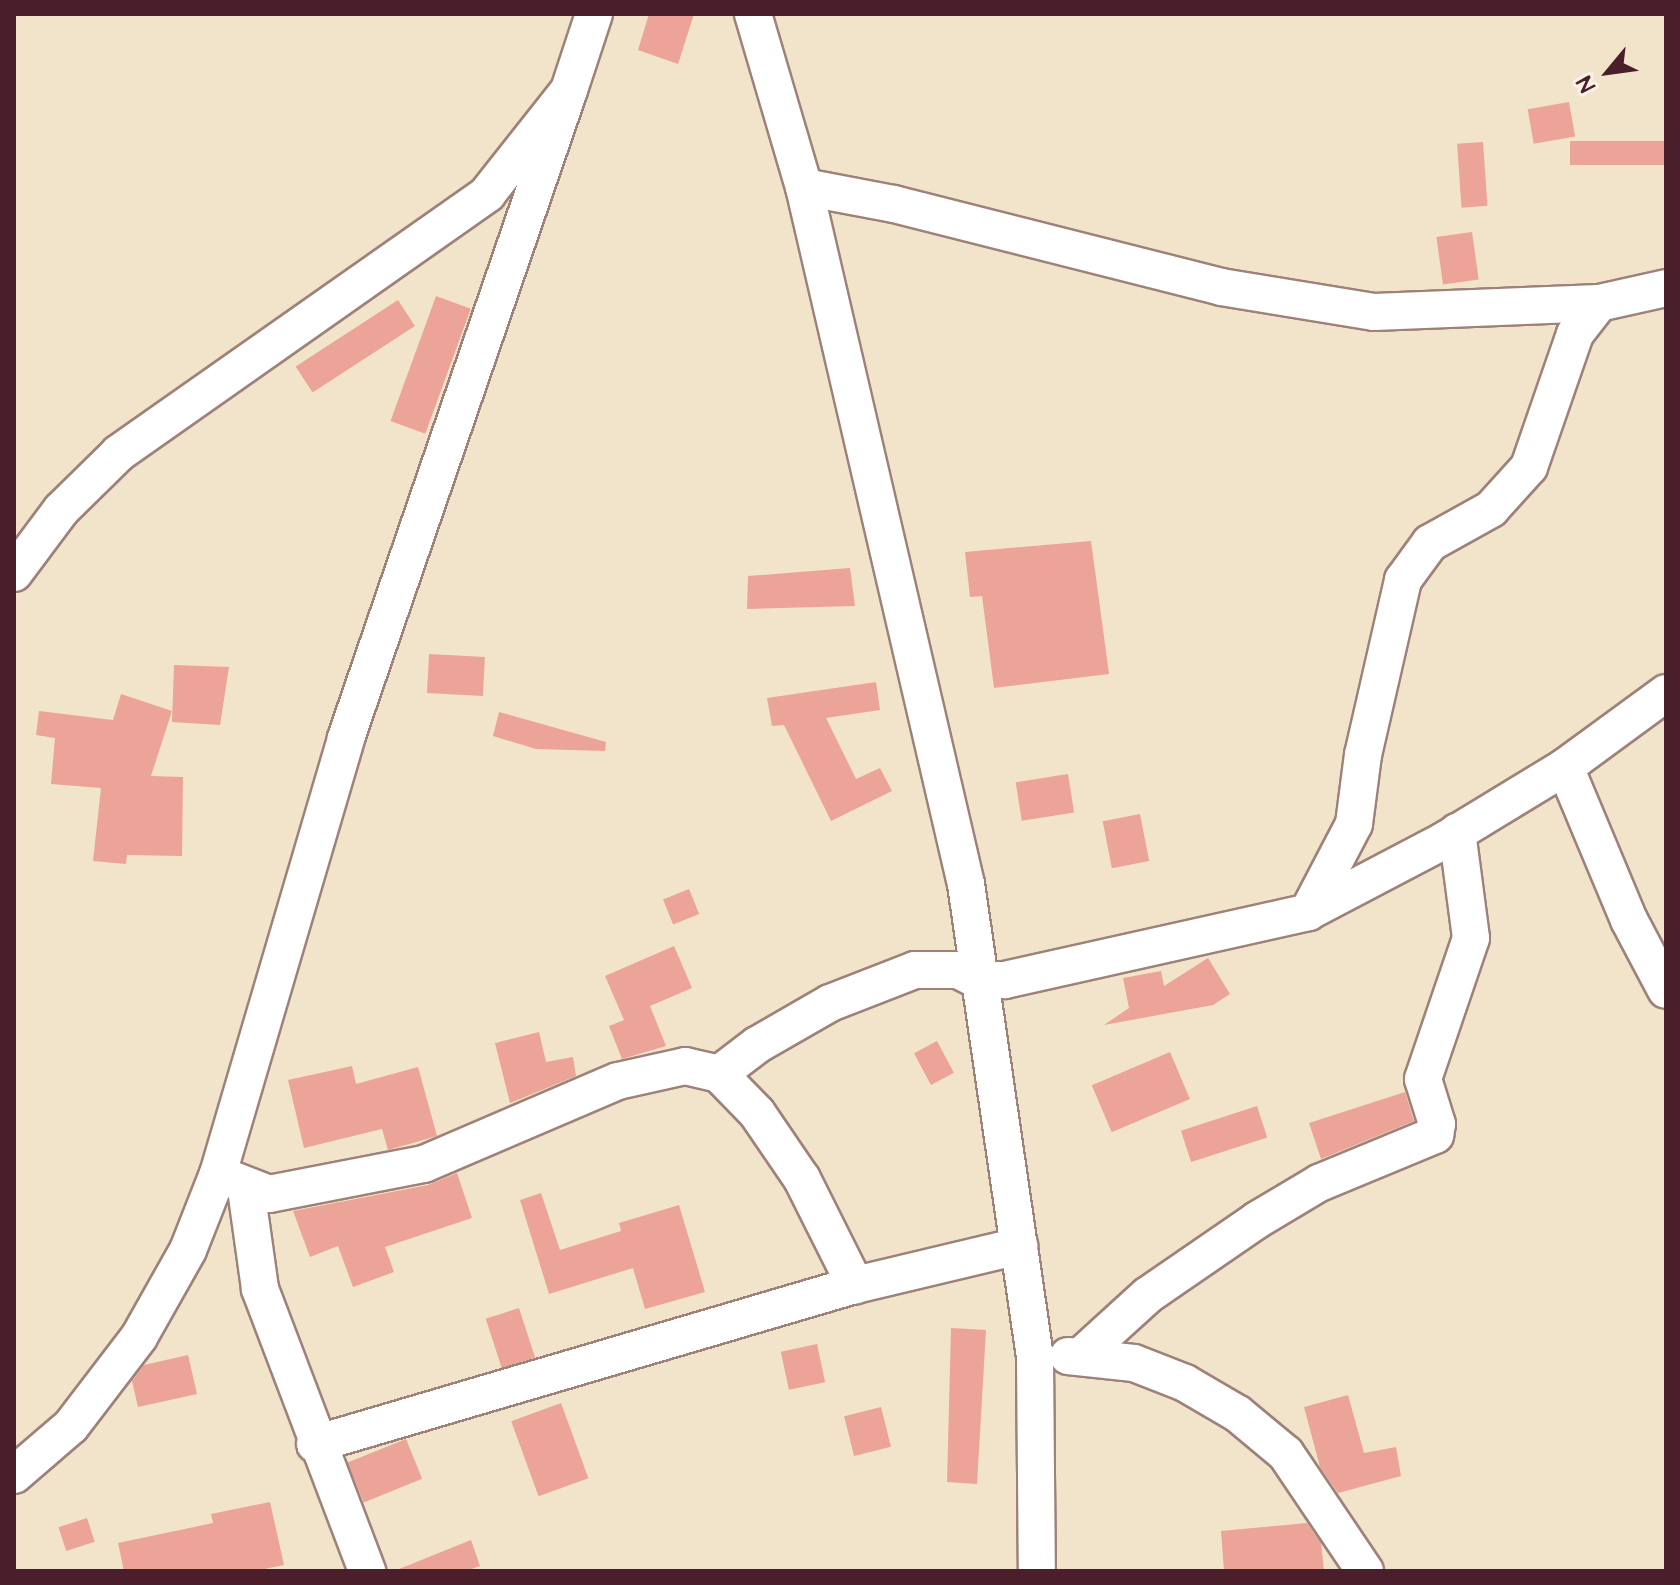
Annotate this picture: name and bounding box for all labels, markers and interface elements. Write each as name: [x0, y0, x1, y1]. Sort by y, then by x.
north arrow: [1568, 32, 1648, 112]
text: N: [1570, 70, 1603, 97]

